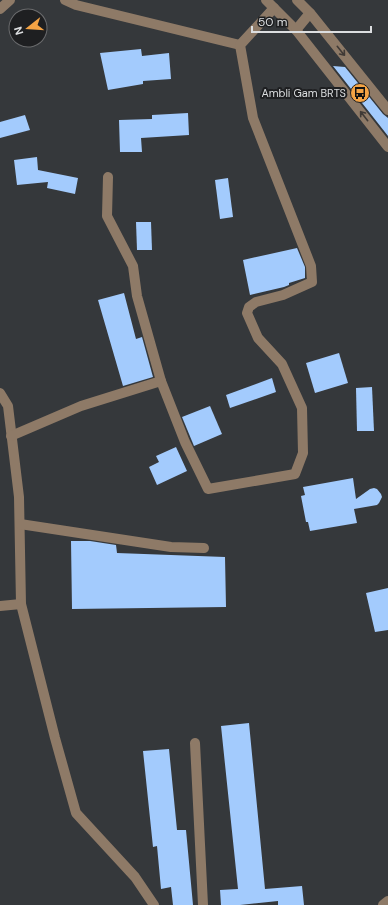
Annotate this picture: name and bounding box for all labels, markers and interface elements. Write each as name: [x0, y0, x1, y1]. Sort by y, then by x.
north arrow: [8, 8, 48, 48]
scale bar: [252, 8, 371, 34]
text: 50 m: [258, 14, 287, 30]
text: N: [11, 25, 26, 37]
one-way arrow: [336, 46, 345, 57]
bus stop icon: Ambli Gam BRTS: [349, 82, 371, 104]
place label: Ambli Gam BRTS: [261, 86, 346, 100]
one-way arrow: [360, 111, 368, 122]

